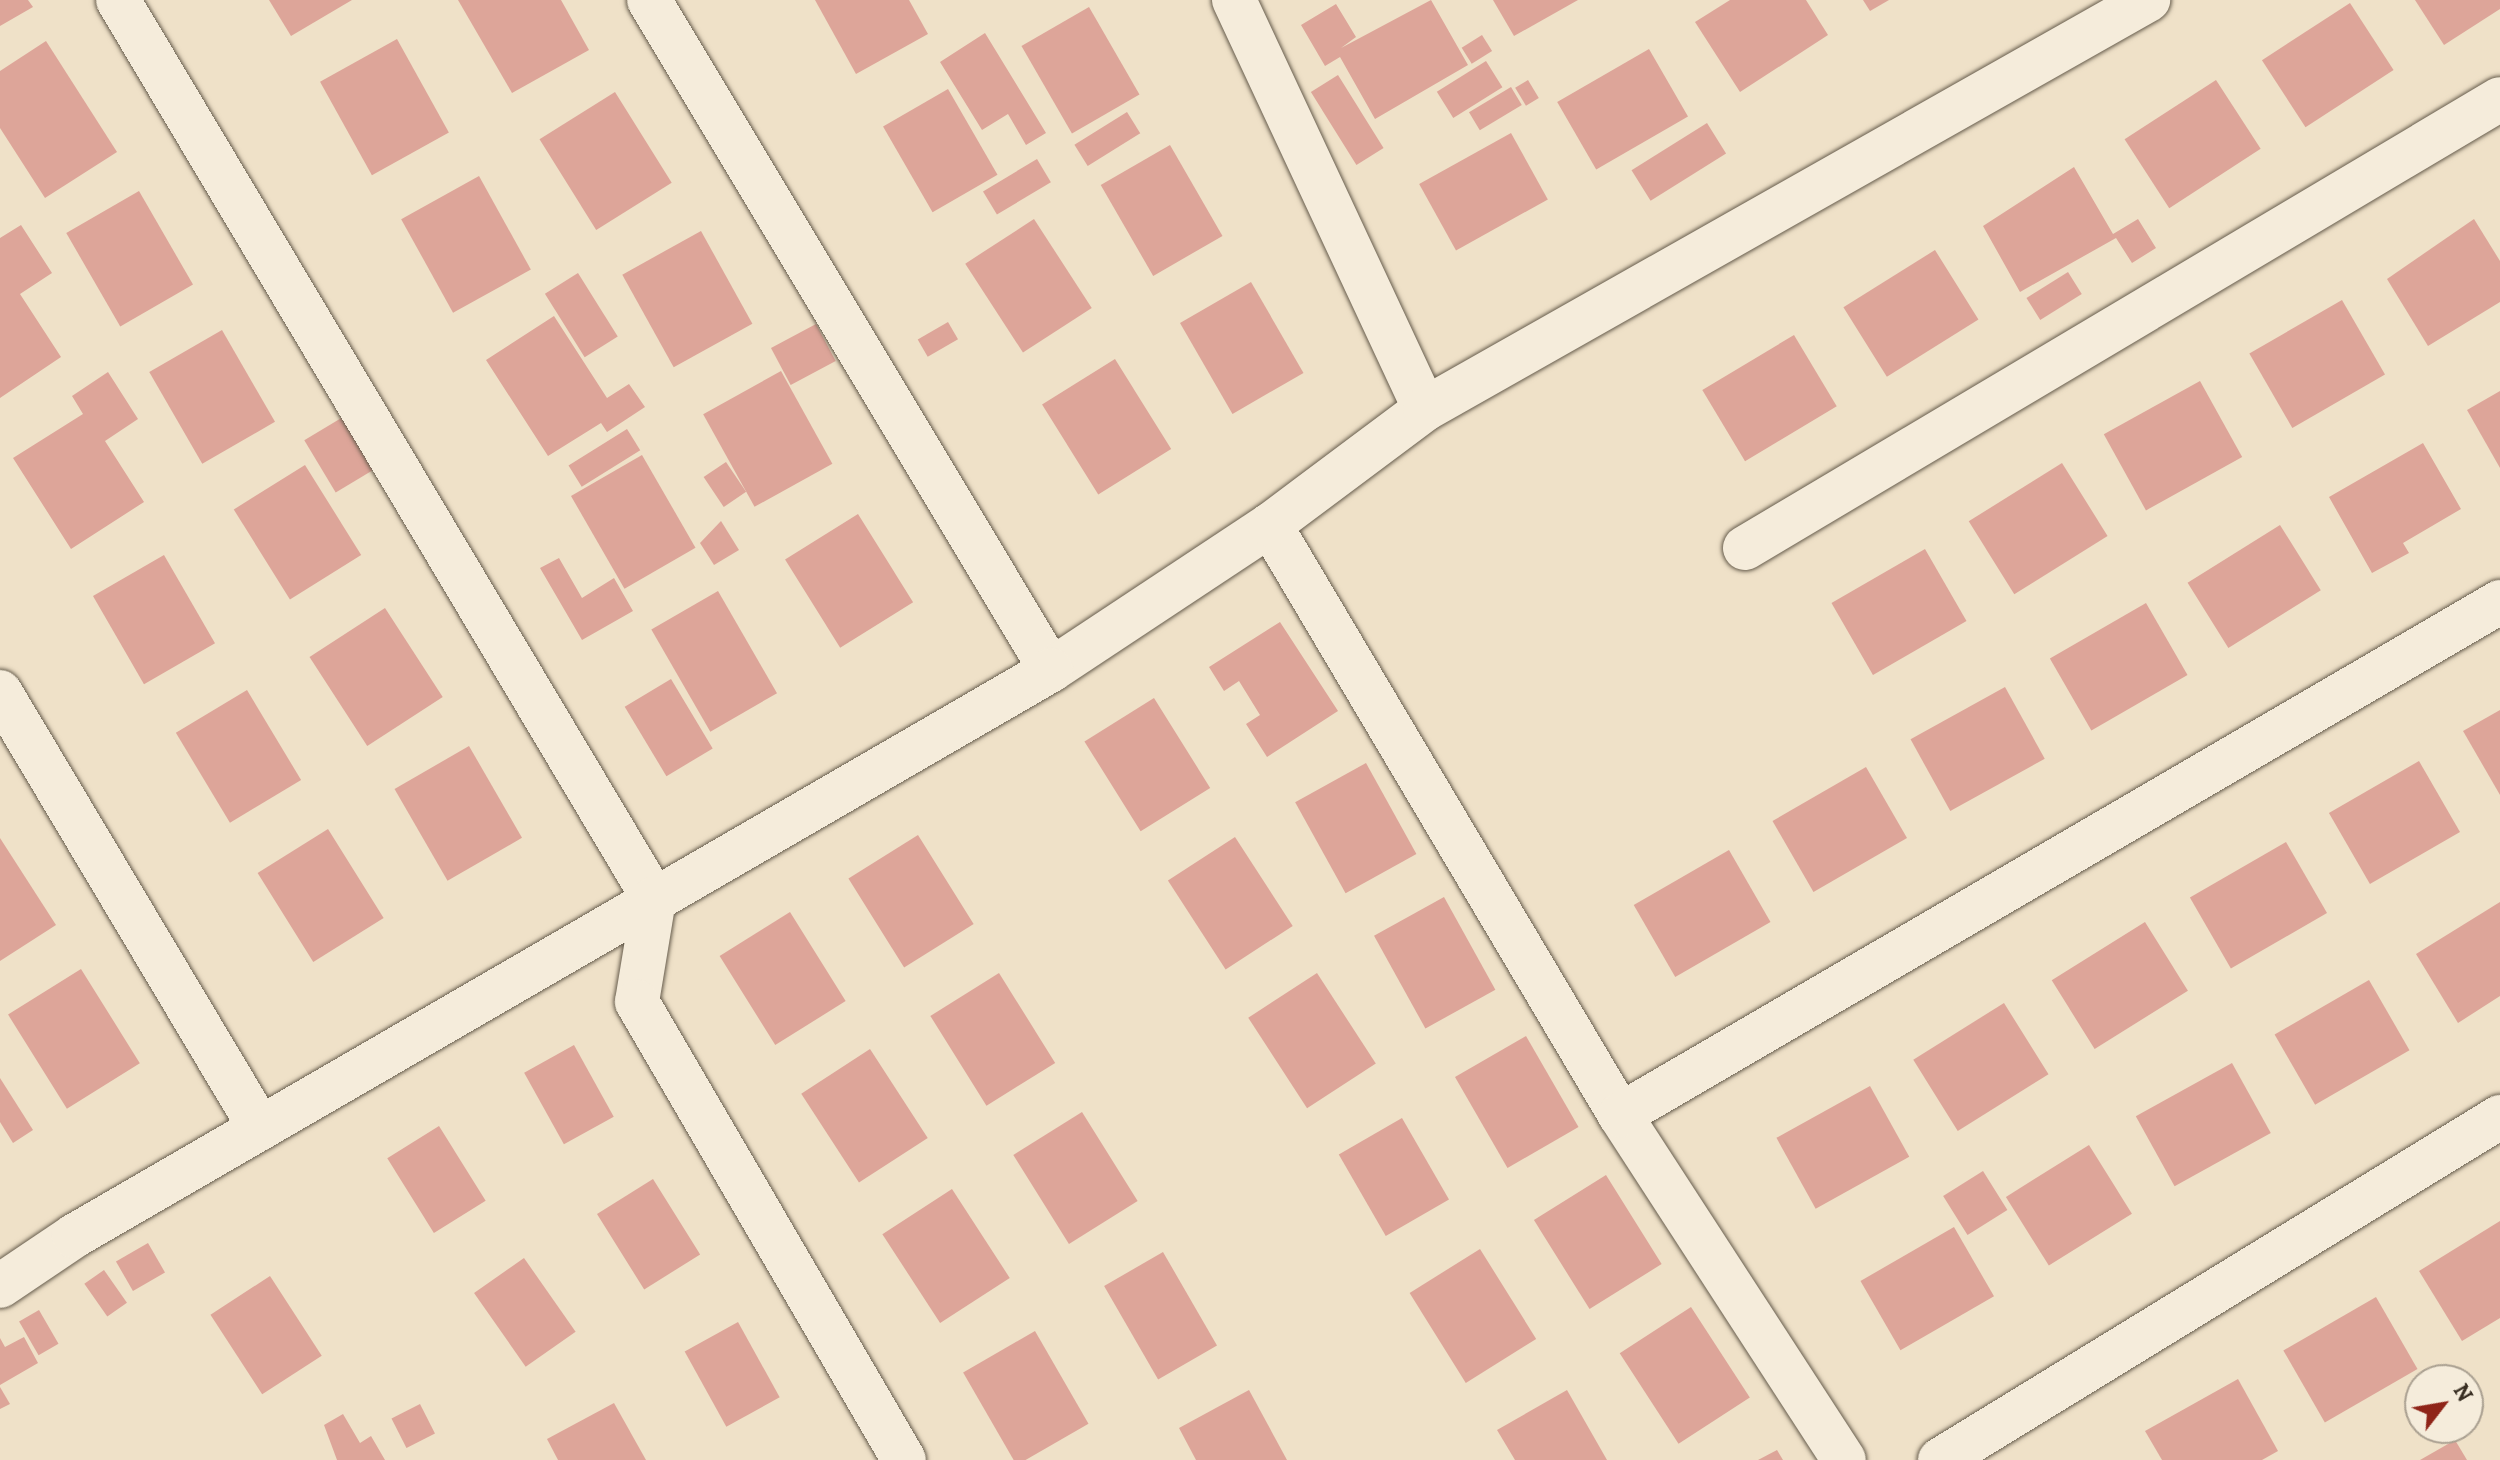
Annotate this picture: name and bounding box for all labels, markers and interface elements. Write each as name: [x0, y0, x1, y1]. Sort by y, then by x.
north arrow: [2404, 1364, 2484, 1444]
text: N: [2446, 1378, 2480, 1407]

